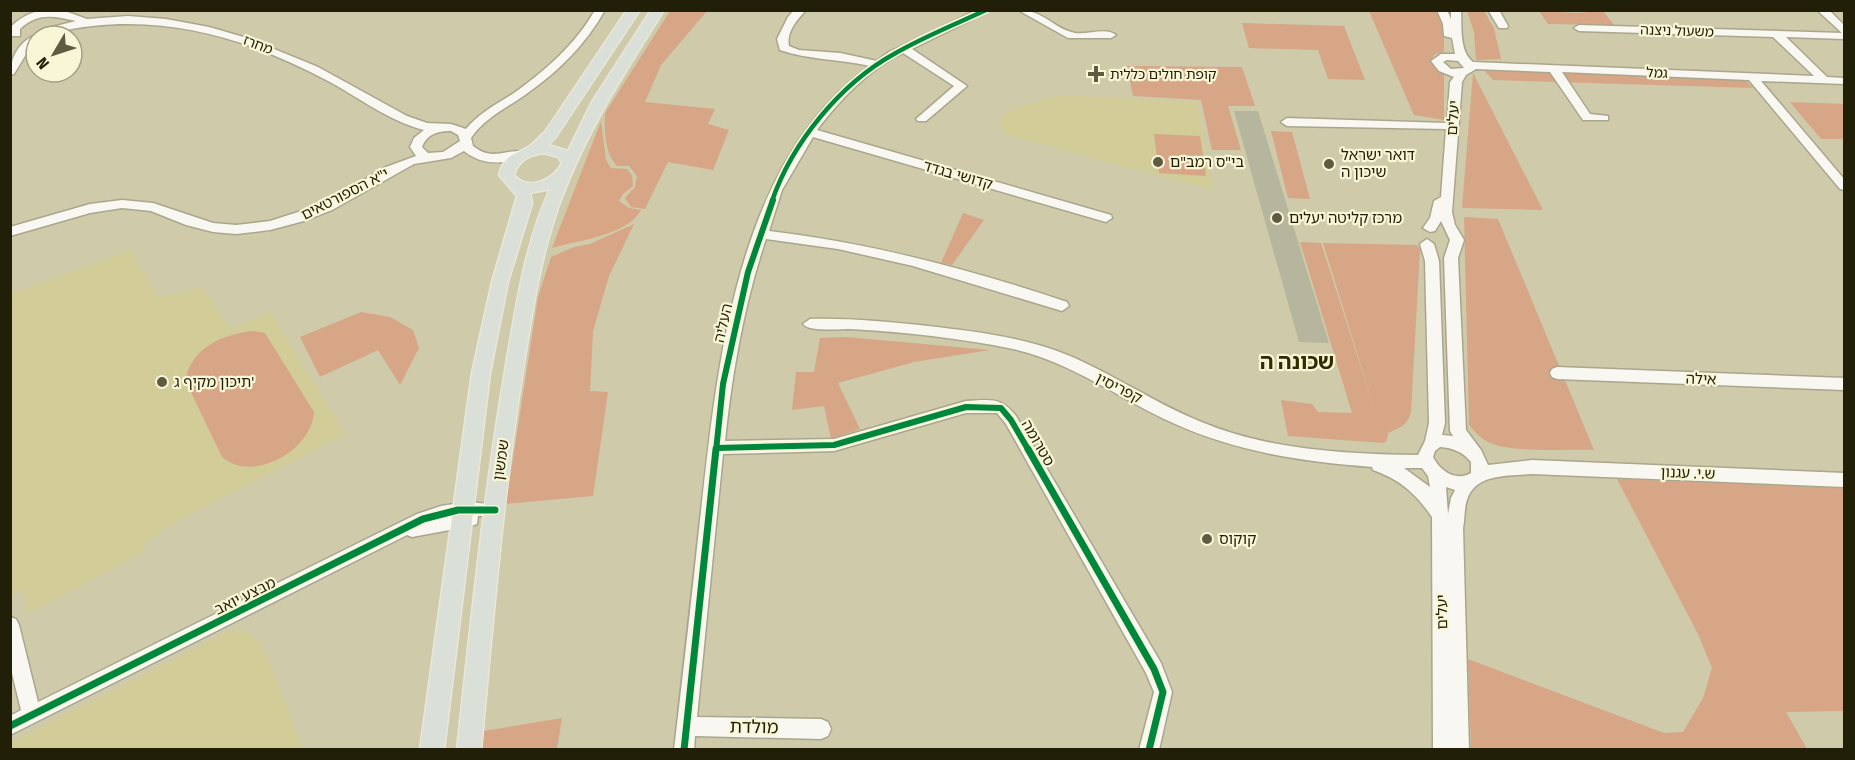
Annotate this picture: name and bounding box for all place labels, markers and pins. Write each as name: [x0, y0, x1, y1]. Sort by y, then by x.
marker: קופת חולים כללית: [1087, 65, 1105, 83]
place label: קופת חולים כללית: [1110, 66, 1217, 83]
place label: דואר ישראל שיכון ה: [1341, 146, 1415, 181]
place label: בי"ס רמב"ם: [1170, 153, 1244, 171]
marker: בי"ס רמב"ם: [1151, 155, 1165, 169]
marker: דואר ישראל שיכון ה: [1322, 157, 1336, 171]
place label: מרכז קליטה יעלים: [1289, 209, 1402, 227]
marker: מרכז קליטה יעלים: [1270, 211, 1284, 225]
place label: תיכון מקיף ג': [174, 373, 254, 391]
marker: תיכון מקיף ג': [155, 375, 169, 389]
place label: קוקוס: [1219, 530, 1256, 548]
marker: קוקוס: [1200, 532, 1214, 546]

